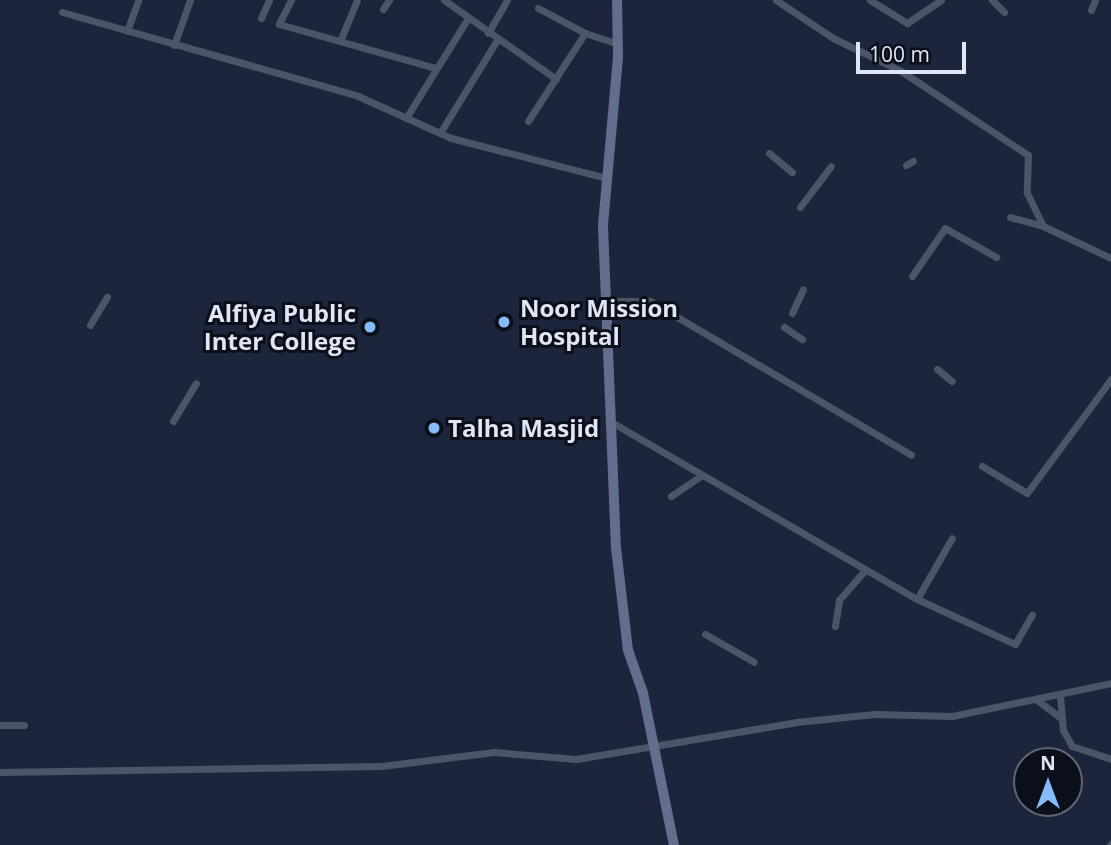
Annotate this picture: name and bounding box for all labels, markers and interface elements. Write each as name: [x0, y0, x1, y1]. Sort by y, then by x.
scale bar: [859, 28, 969, 72]
text: 100 m: [869, 40, 930, 68]
place label: Noor Mission Hospital: [520, 294, 678, 350]
place label: Alfiya Public Inter College: [204, 299, 356, 355]
marker: Noor Mission Hospital: [494, 312, 514, 332]
marker: Alfiya Public Inter College: [362, 319, 378, 335]
place label: Talha Masjid: [448, 414, 599, 442]
marker: Talha Masjid: [426, 420, 442, 436]
north arrow: [1013, 747, 1083, 817]
text: N: [1040, 750, 1056, 776]

